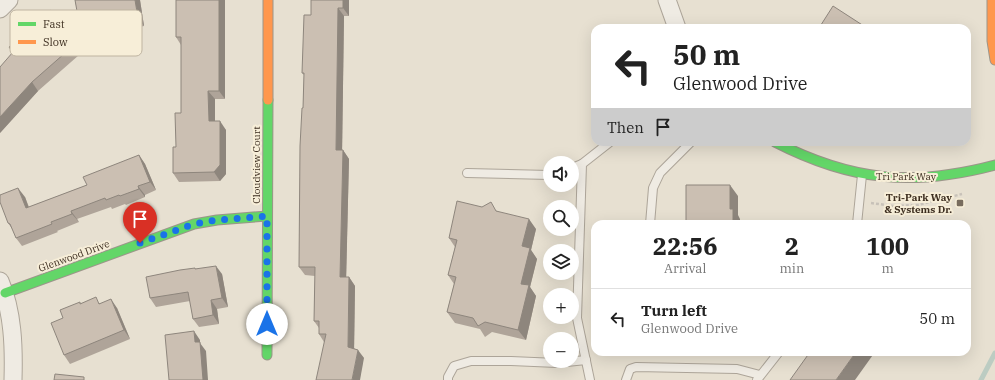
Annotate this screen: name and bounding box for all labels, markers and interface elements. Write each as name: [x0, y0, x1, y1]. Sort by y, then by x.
legend: [10, 10, 142, 56]
text: Fast: [43, 17, 65, 31]
text: Slow: [43, 35, 68, 49]
text: 50 m: [673, 36, 740, 73]
icon: left: [607, 40, 659, 92]
text: Glenwood Drive: [673, 72, 807, 95]
icon: arrive: [652, 116, 674, 138]
text: Then: [607, 118, 644, 137]
street label: Cloudview Court: [250, 126, 263, 204]
map controls: [543, 156, 579, 368]
button: sound: [543, 156, 579, 192]
street label: Tri Park Way: [876, 170, 937, 183]
place label: Tri-Park Way & Systems Dr.: [884, 191, 952, 216]
marker: Tri-Park Way & Systems Dr.: [955, 198, 965, 208]
button: search: [543, 200, 579, 236]
pin: [123, 202, 157, 243]
icon: arrive: [129, 208, 151, 230]
text: 22:56: [653, 230, 718, 262]
text: 2: [785, 230, 799, 262]
text: 100: [866, 230, 909, 262]
street label: Glenwood Drive: [37, 237, 111, 275]
button: layers: [543, 244, 579, 280]
text: Arrival: [664, 260, 706, 277]
text: min: [779, 260, 804, 277]
text: m: [881, 260, 894, 277]
button: +: [543, 288, 579, 324]
text: Turn left: [641, 301, 707, 320]
position arrow: [246, 303, 288, 345]
icon: left: [607, 308, 629, 330]
text: 50 m: [919, 309, 955, 328]
text: Glenwood Drive: [641, 320, 738, 337]
button: −: [543, 332, 579, 368]

